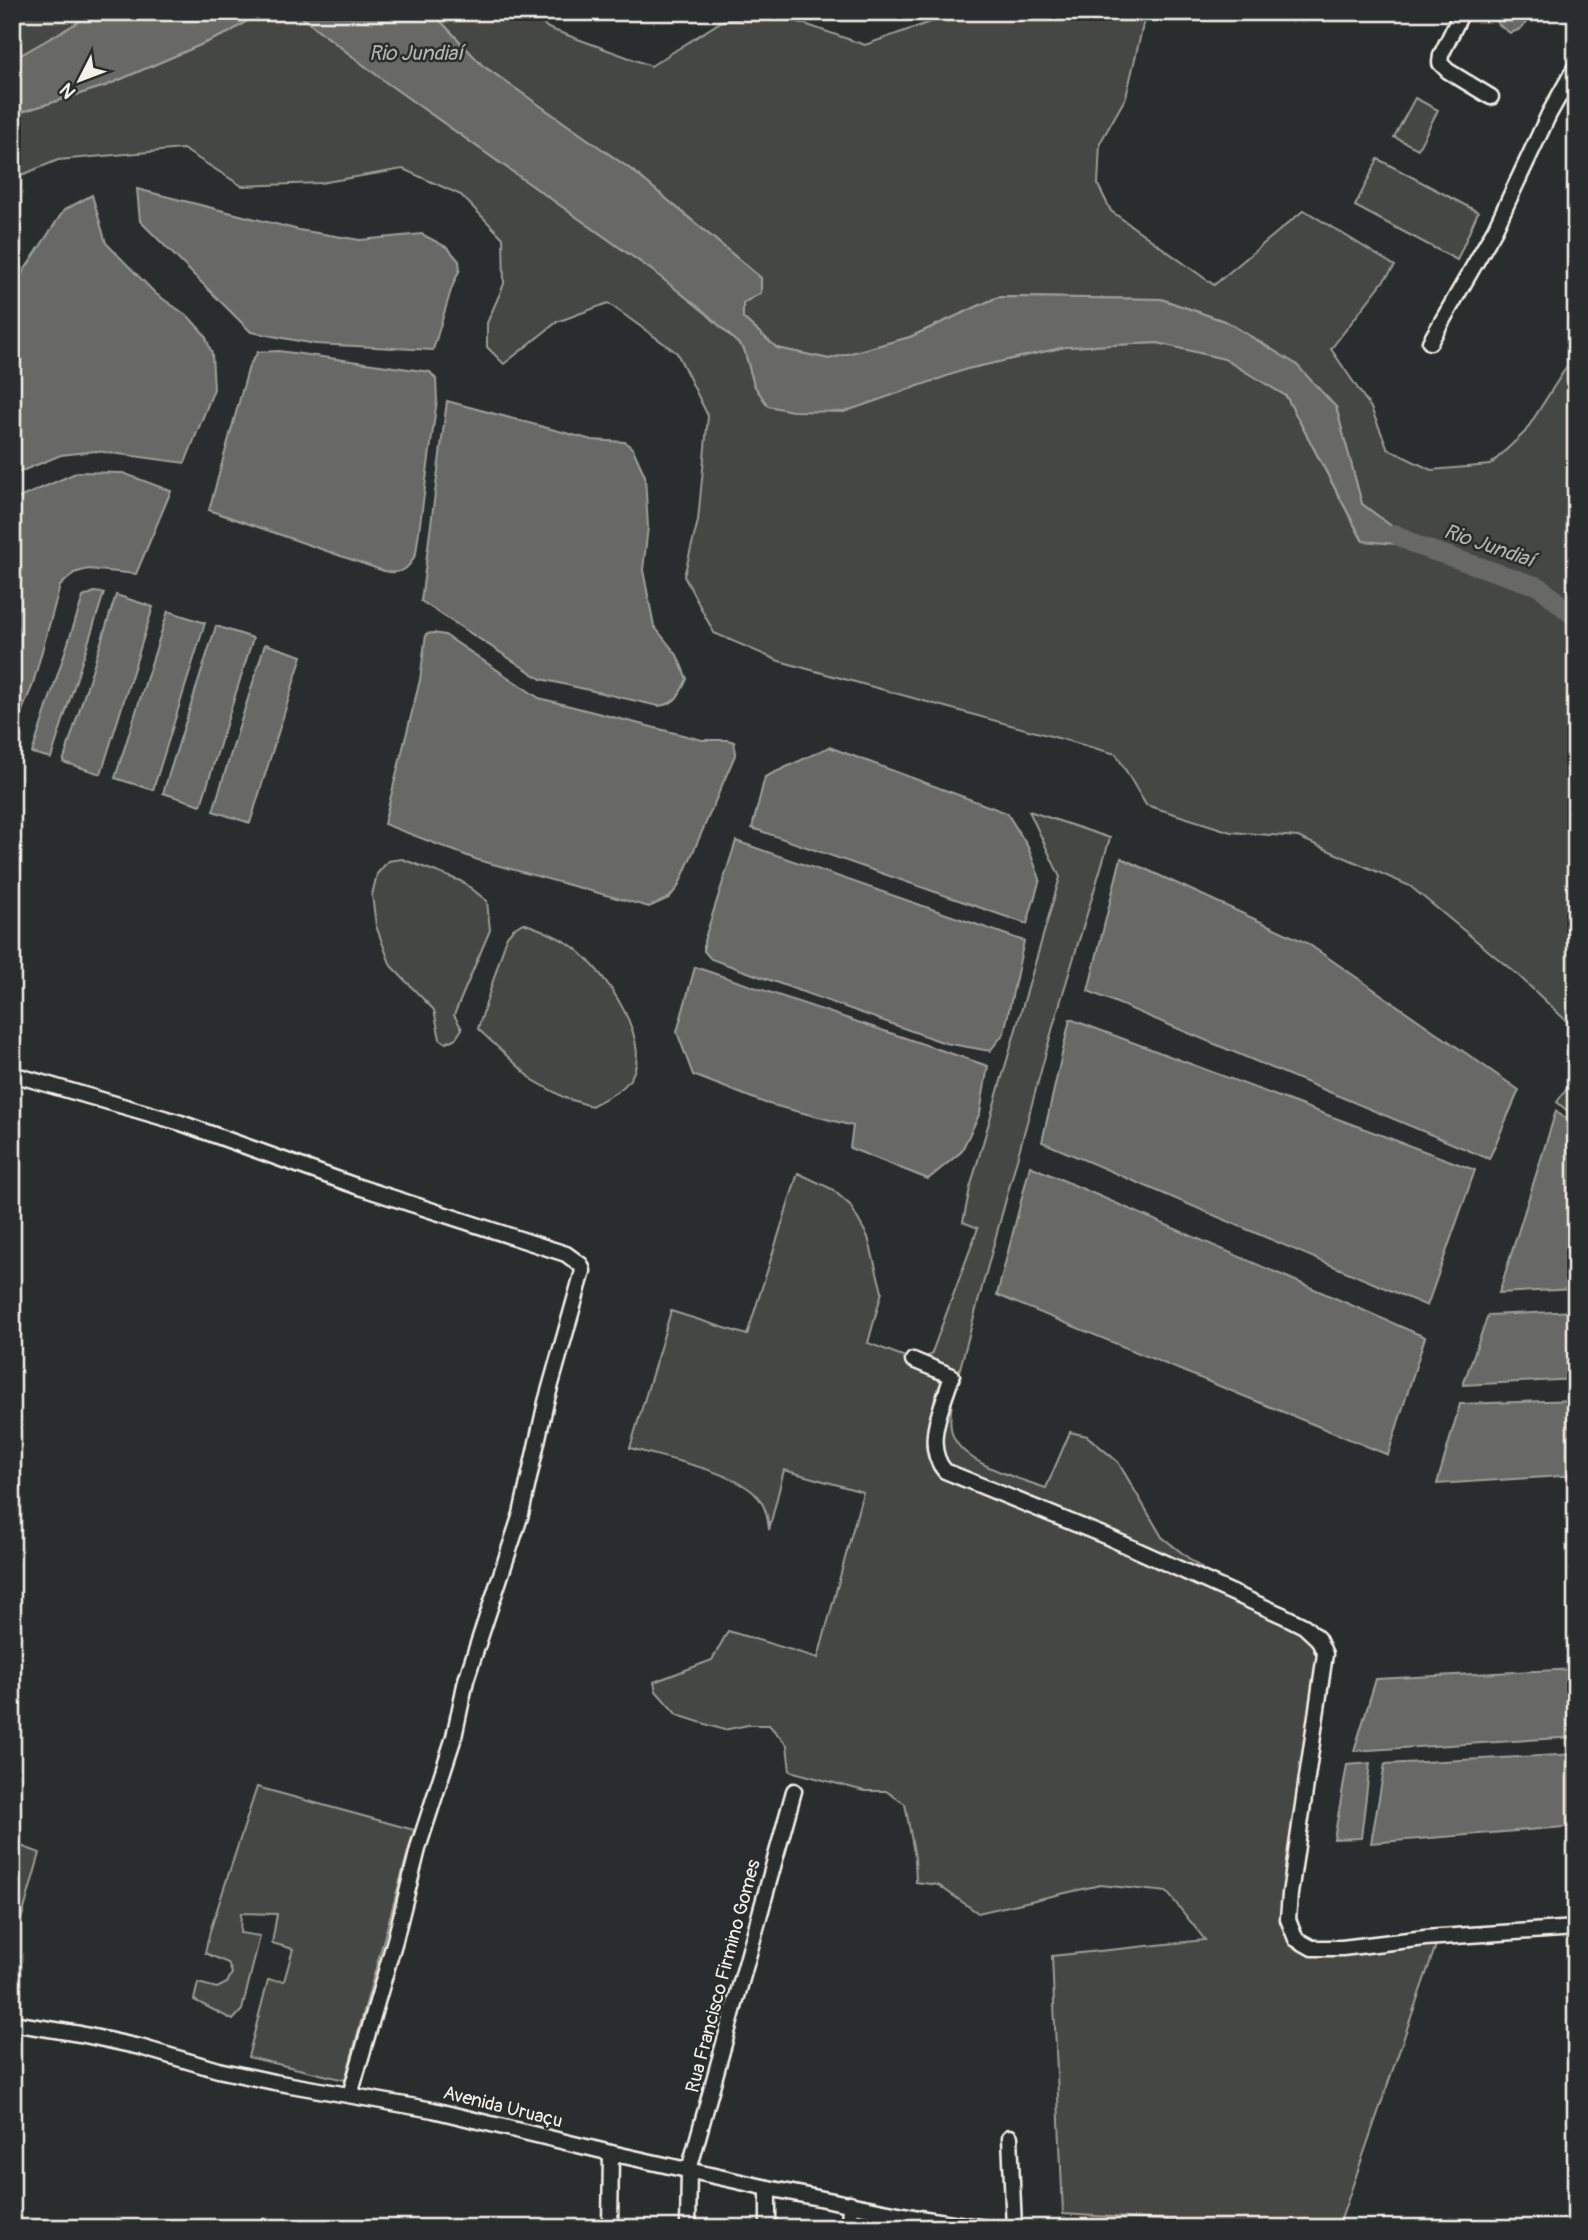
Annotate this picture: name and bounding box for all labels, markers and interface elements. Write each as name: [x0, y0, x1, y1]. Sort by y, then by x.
water label: Rio Jundiaí: [369, 40, 467, 67]
north arrow: [46, 46, 116, 116]
text: N: [55, 78, 81, 104]
water label: Rio Jundiaí: [1440, 518, 1542, 575]
street label: Rua Francisco Firmino Gomes: [680, 1856, 766, 2095]
street label: Avenida Uruaçu: [441, 2081, 565, 2133]

